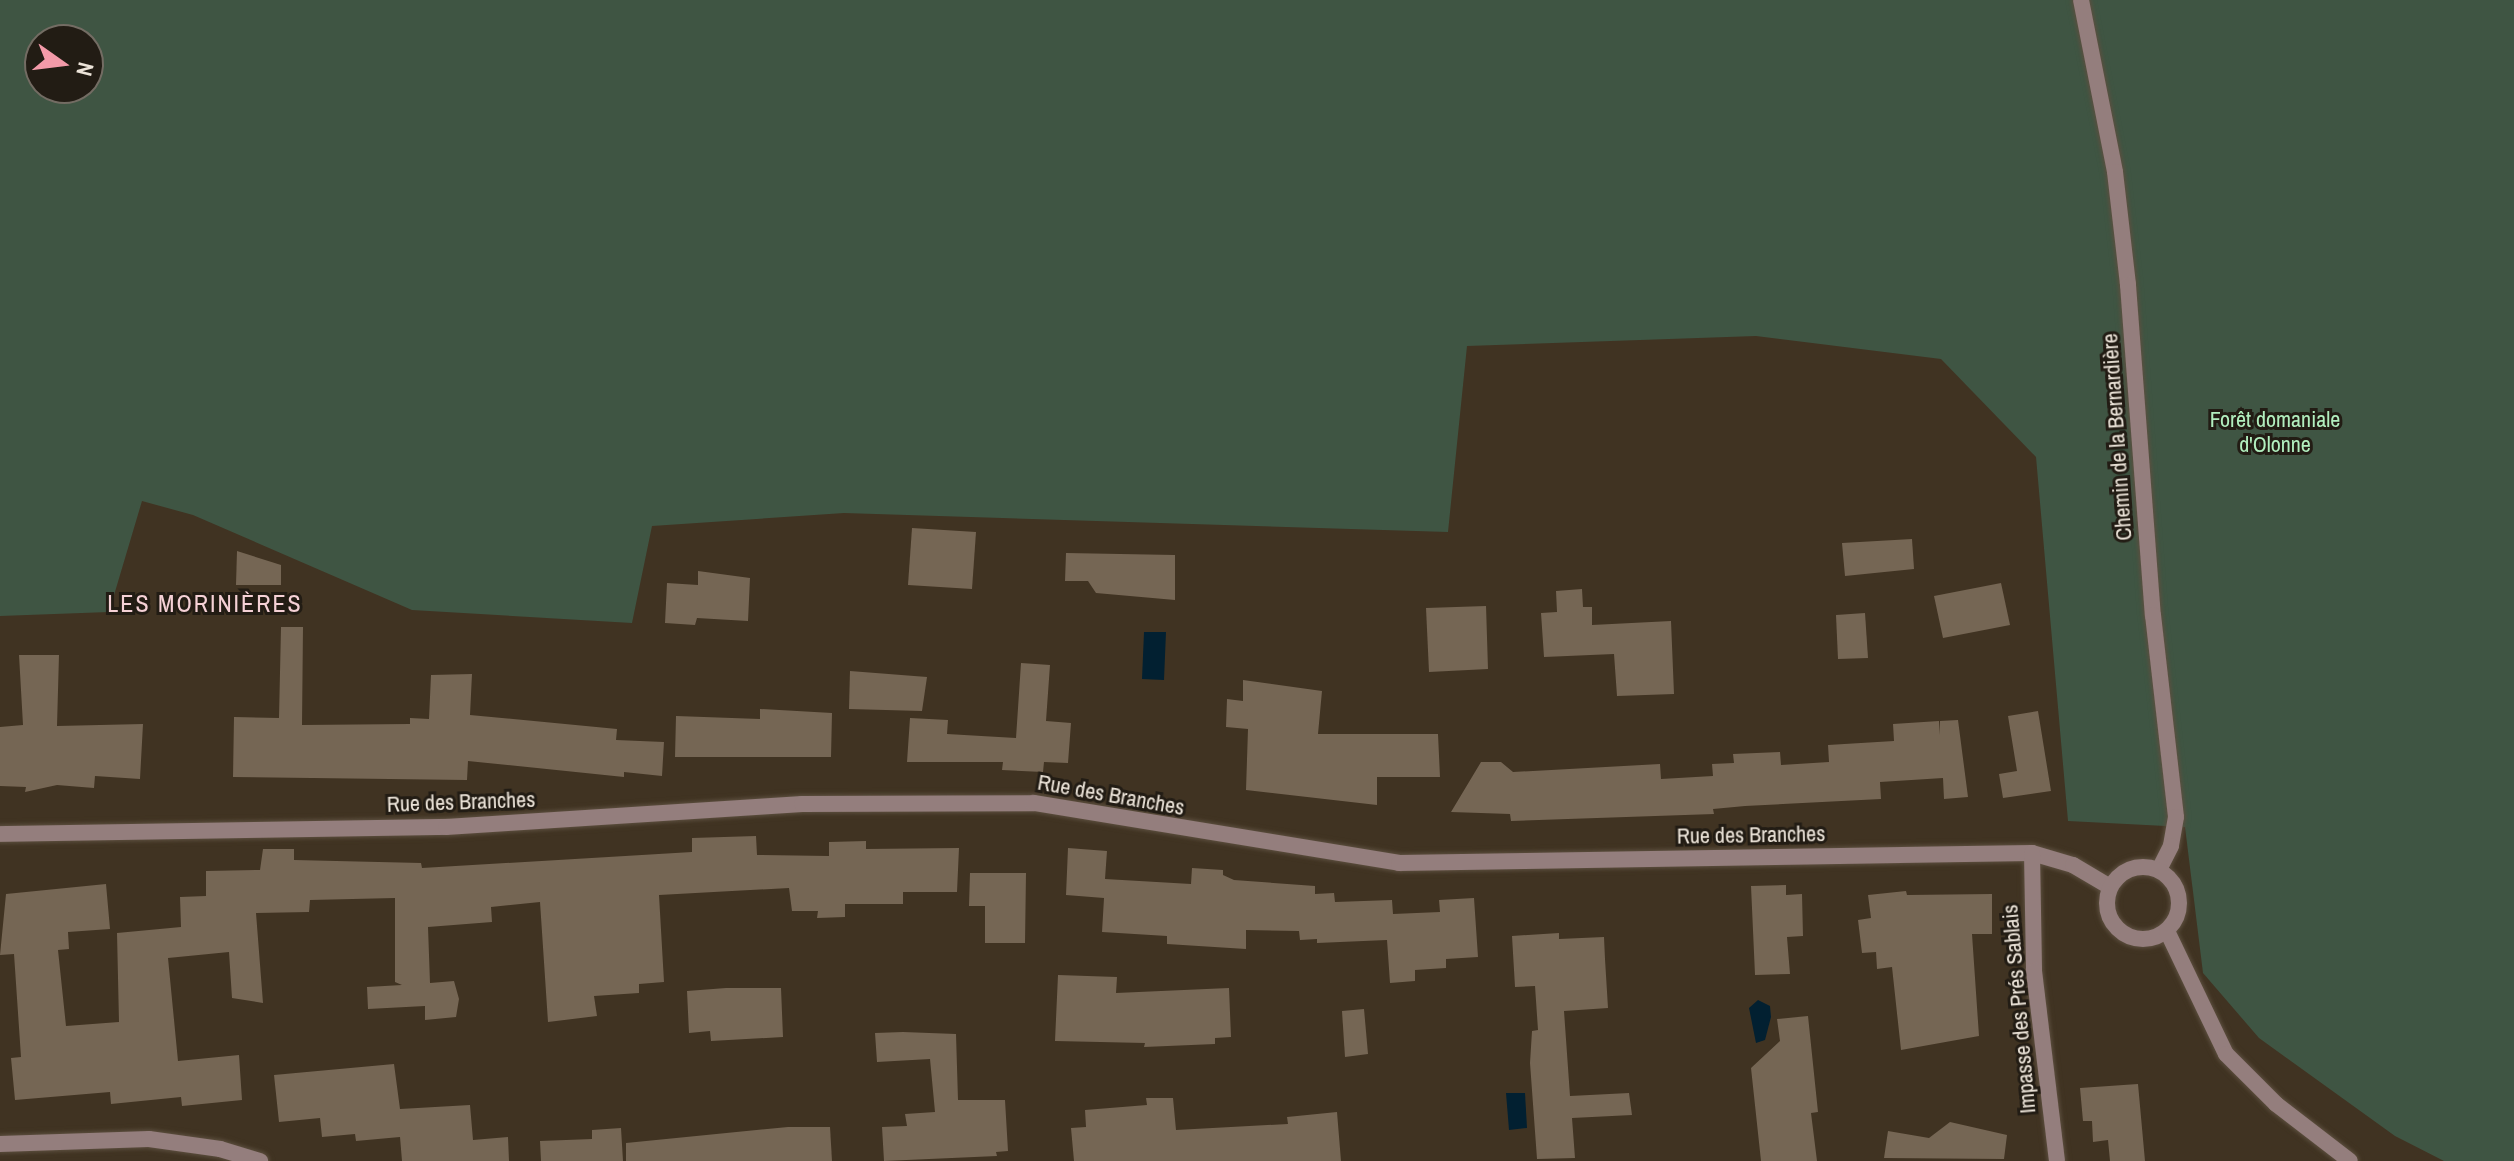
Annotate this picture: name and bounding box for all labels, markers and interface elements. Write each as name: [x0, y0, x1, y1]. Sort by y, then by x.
north arrow: [24, 24, 104, 104]
text: N: [69, 59, 101, 79]
street label: Chemin de la Bernardière: [2097, 333, 2137, 541]
park label: Forêt domaniale d'Olonne: [2210, 406, 2340, 458]
district label: LES MORINIÈRES: [107, 590, 303, 618]
street label: Rue des Branches: [1036, 769, 1186, 821]
street label: Rue des Branches: [386, 786, 536, 818]
street label: Rue des Branches: [1677, 821, 1825, 849]
street label: Impasse des Prés Sablais: [1997, 903, 2041, 1115]

